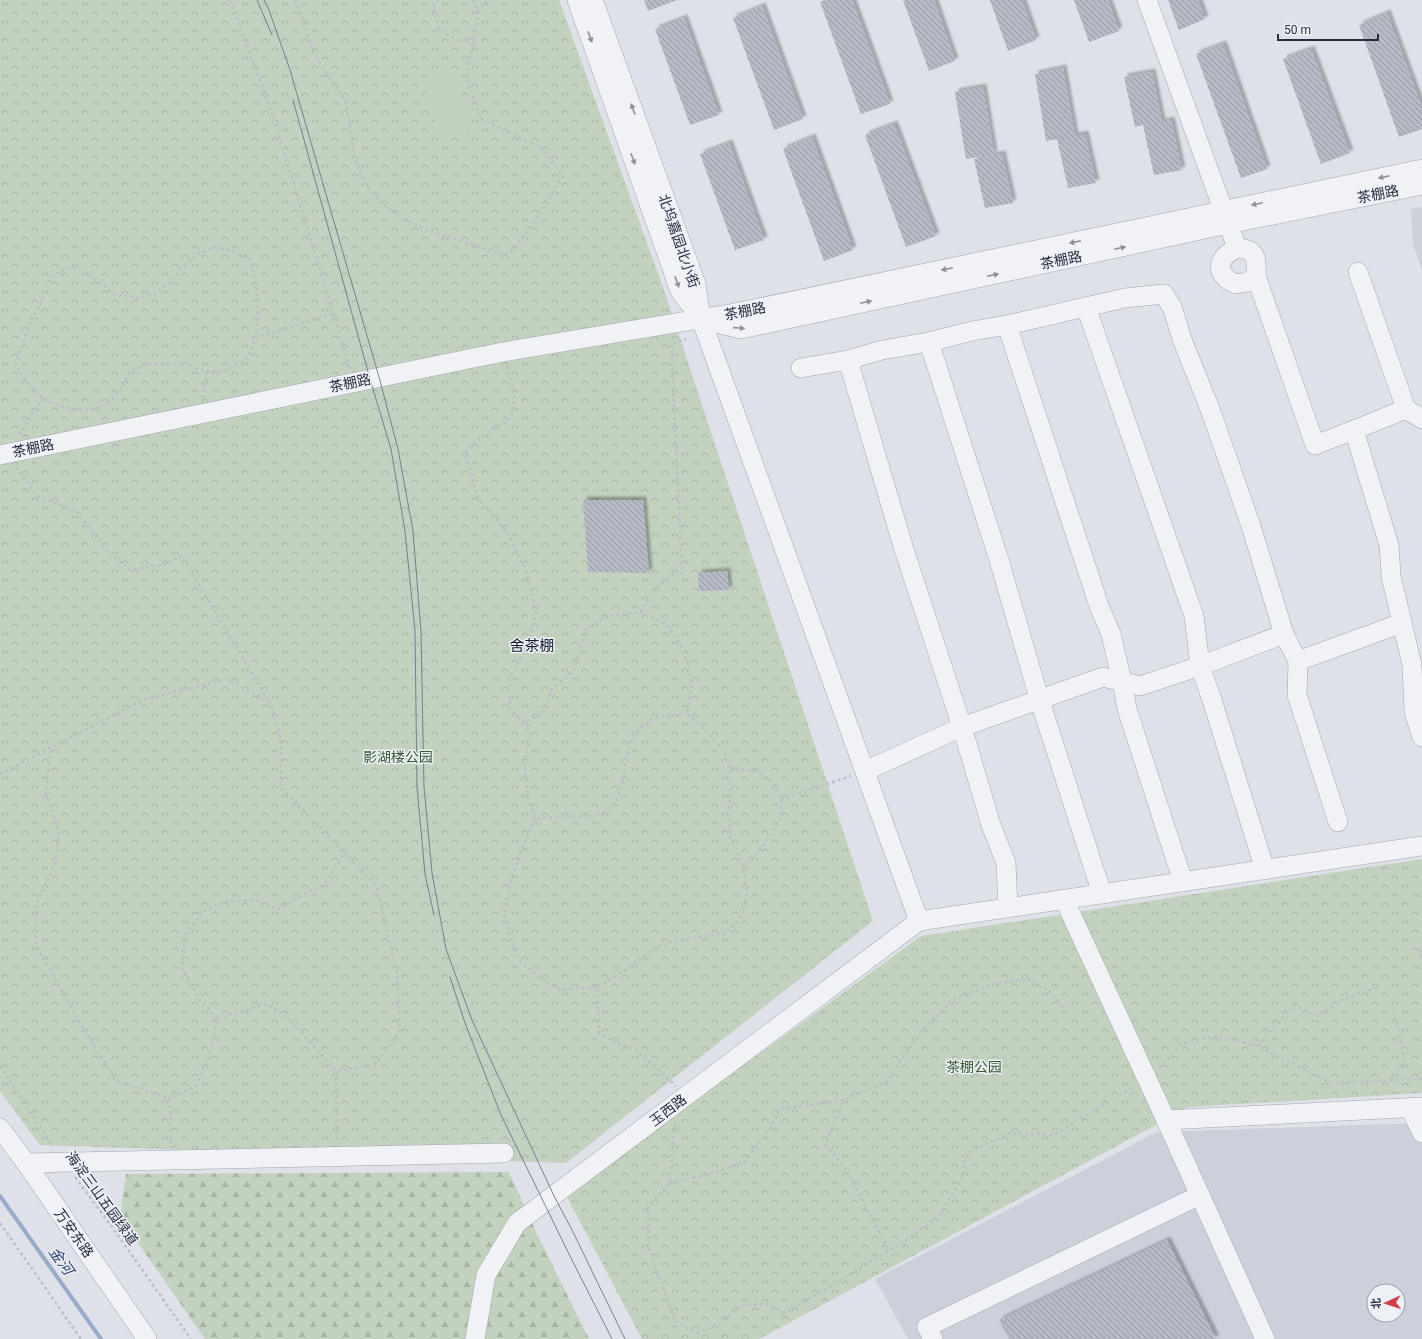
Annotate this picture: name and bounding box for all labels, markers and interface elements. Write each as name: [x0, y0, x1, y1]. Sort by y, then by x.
scale bar: [1278, 16, 1378, 42]
text: 50 m: [1284, 23, 1311, 37]
one-way arrow: [587, 31, 593, 43]
one-way arrow: [629, 103, 635, 115]
one-way arrow: [631, 154, 637, 166]
one-way arrow: [1378, 175, 1390, 181]
street label: 茶棚路: [1356, 182, 1400, 206]
street label: 北坞嘉园北小街: [655, 192, 703, 290]
one-way arrow: [1251, 202, 1263, 208]
one-way arrow: [1068, 240, 1081, 246]
one-way arrow: [1114, 244, 1126, 250]
street label: 茶棚路: [1039, 248, 1083, 272]
one-way arrow: [941, 266, 953, 272]
one-way arrow: [987, 271, 999, 277]
one-way arrow: [674, 276, 680, 288]
street label: 茶棚路: [723, 299, 767, 323]
one-way arrow: [860, 299, 872, 305]
one-way arrow: [733, 324, 745, 331]
street label: 茶棚路: [328, 371, 372, 395]
street label: 茶棚路: [11, 436, 55, 460]
district label: 舍茶棚: [509, 637, 555, 655]
park label: 影湖楼公园: [363, 749, 433, 765]
park label: 茶棚公园: [946, 1059, 1002, 1075]
street label: 玉西路: [646, 1091, 690, 1129]
street label: 海淀三山五园绿道: [63, 1148, 141, 1248]
street label: 万安东路: [51, 1205, 97, 1261]
water label: 金河: [45, 1244, 79, 1281]
north arrow: [1366, 1283, 1406, 1323]
text: 北: [1370, 1298, 1383, 1309]

